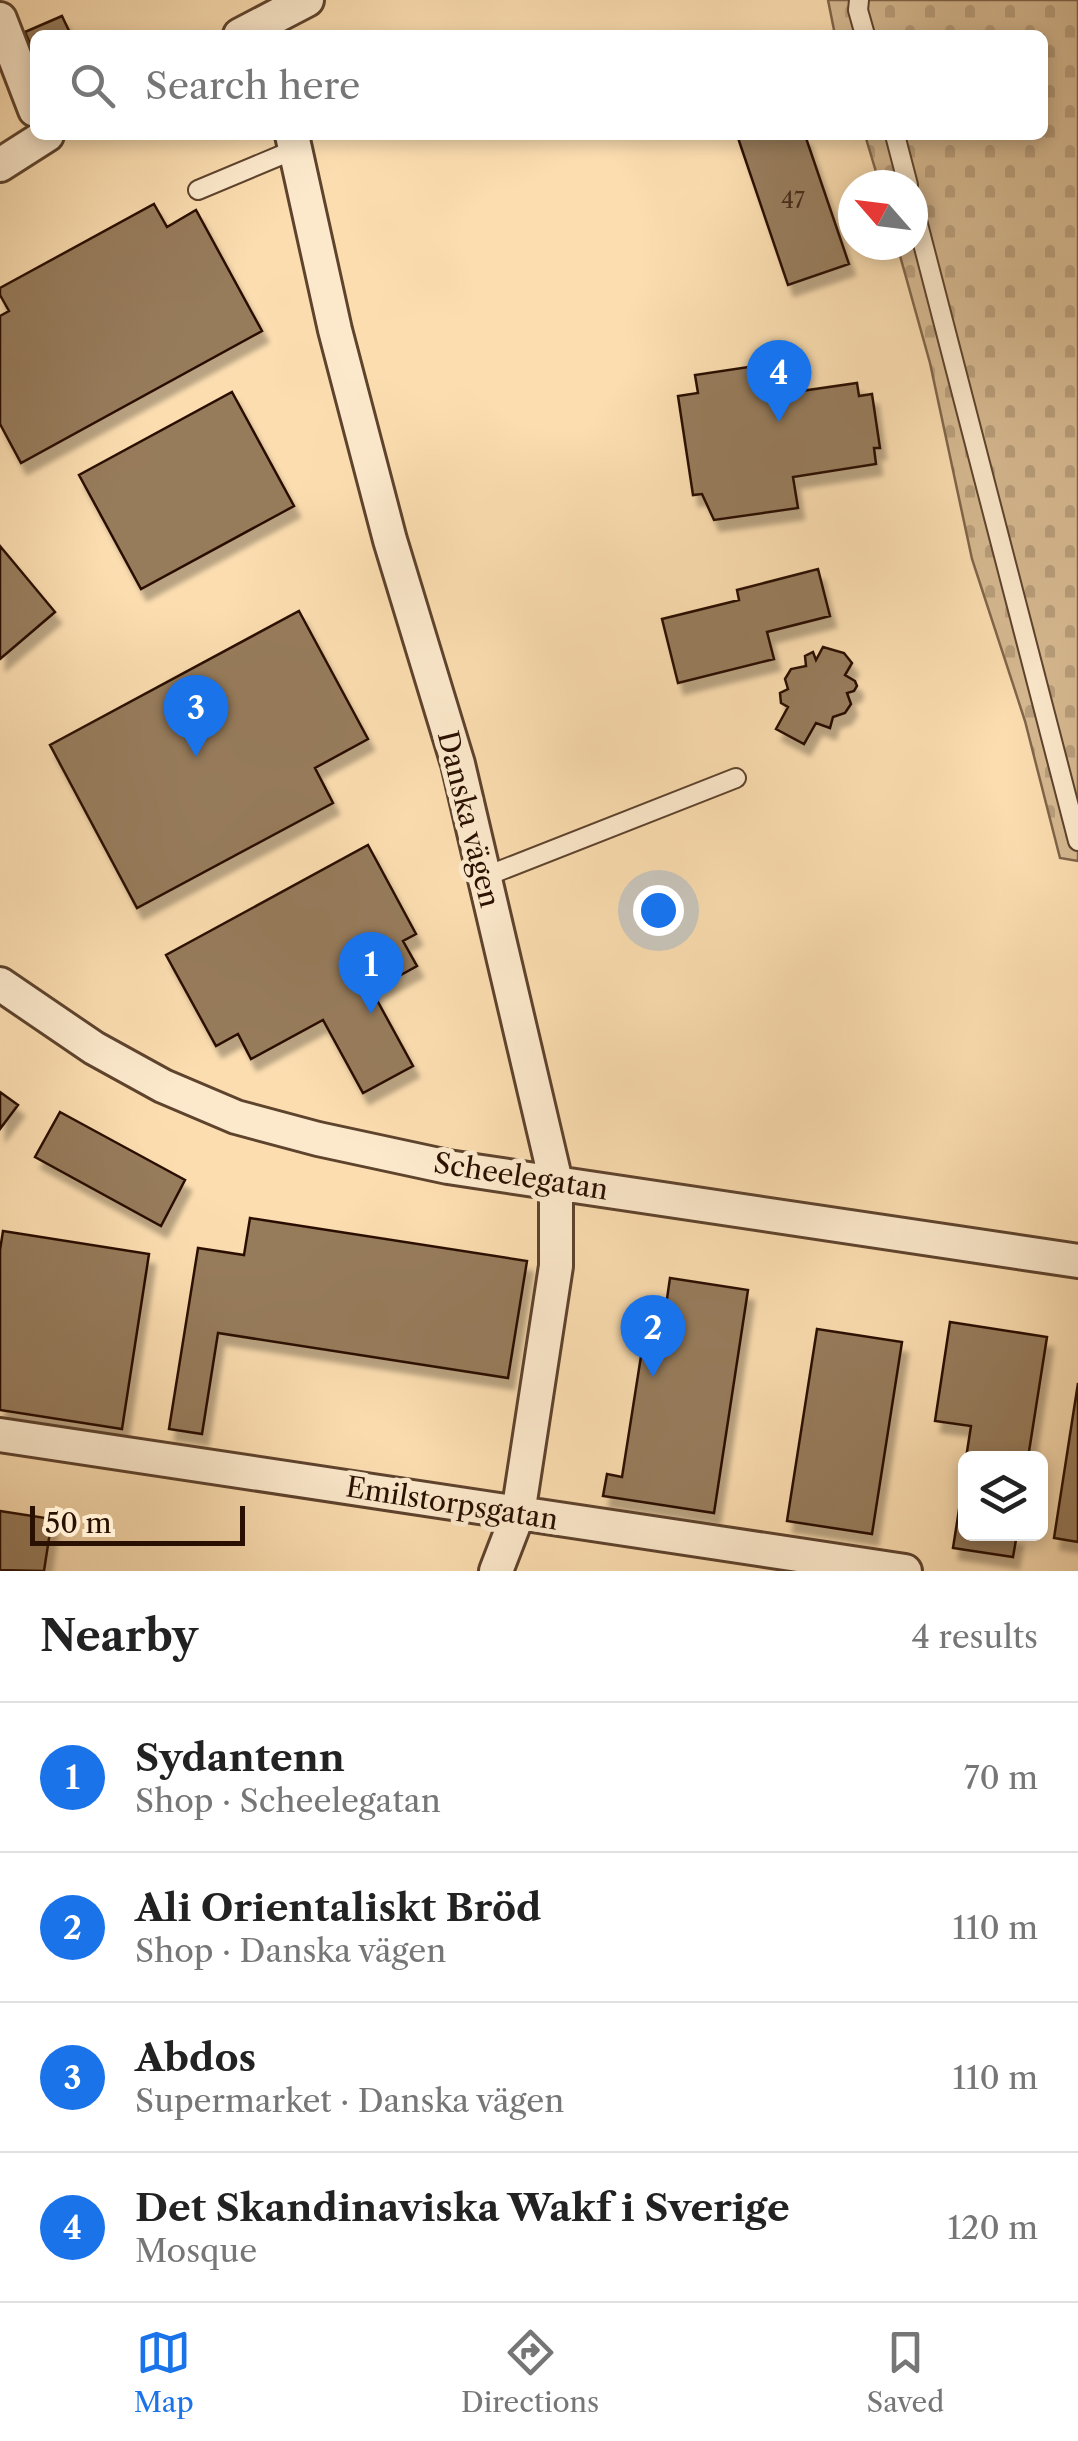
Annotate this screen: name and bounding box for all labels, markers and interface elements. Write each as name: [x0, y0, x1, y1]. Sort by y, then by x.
search box: [30, 30, 1048, 140]
icon: search: [65, 58, 120, 113]
text: Search here: [145, 62, 360, 109]
north arrow: [838, 170, 928, 260]
house number: 47: [781, 187, 805, 214]
pin: 4: [746, 340, 812, 422]
pin: 3: [164, 674, 228, 757]
street label: Danska vägen: [431, 727, 507, 911]
your location: [633, 885, 684, 936]
pin: 1: [338, 932, 404, 1014]
street label: Scheelegatan: [431, 1145, 611, 1207]
pin: 2: [620, 1294, 686, 1377]
map controls: [958, 1451, 1048, 1541]
button: layers: [958, 1451, 1048, 1541]
street label: Emilstorpsgatan: [344, 1469, 560, 1537]
scale bar: [30, 1501, 245, 1546]
text: 50 m: [45, 1506, 112, 1540]
text: Nearby: [40, 1610, 198, 1662]
text: 4 results: [912, 1617, 1038, 1656]
text: Sydantenn: [135, 1734, 345, 1781]
text: 1: [65, 1758, 80, 1797]
text: 70 m: [964, 1758, 1038, 1797]
text: Shop · Scheelegatan: [135, 1781, 441, 1820]
text: Ali Orientaliskt Bröd: [135, 1884, 541, 1931]
text: 2: [63, 1908, 82, 1947]
text: 110 m: [952, 1908, 1038, 1947]
text: Shop · Danska vägen: [135, 1931, 446, 1970]
text: Abdos: [135, 2034, 256, 2081]
text: 3: [63, 2058, 82, 2097]
text: 110 m: [952, 2058, 1038, 2097]
text: Supermarket · Danska vägen: [135, 2081, 564, 2120]
text: Det Skandinaviska Wakf i Sverige: [135, 2184, 790, 2231]
text: 4: [63, 2208, 82, 2247]
text: 120 m: [948, 2208, 1038, 2247]
text: Mosque: [135, 2231, 257, 2270]
tab: Map: [134, 2325, 194, 2419]
tab: Directions: [461, 2325, 599, 2419]
tab: Saved: [867, 2325, 944, 2419]

